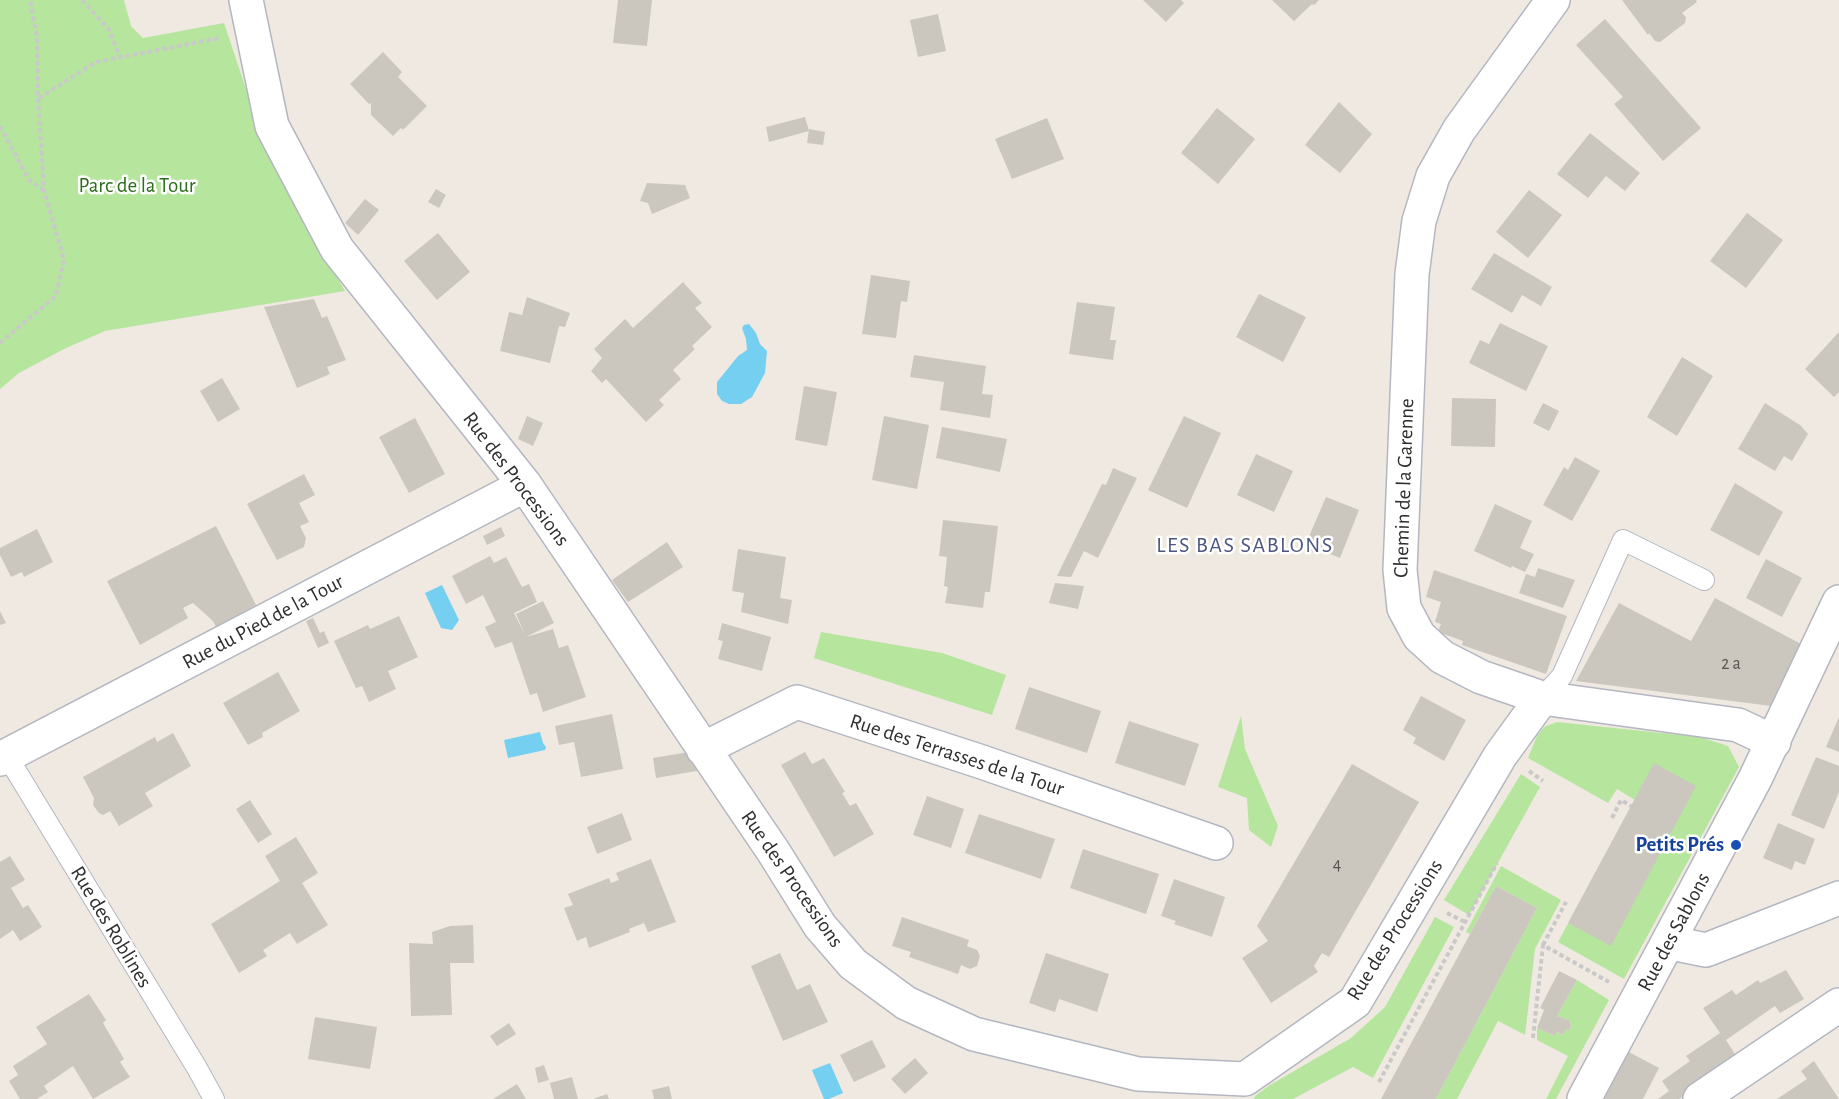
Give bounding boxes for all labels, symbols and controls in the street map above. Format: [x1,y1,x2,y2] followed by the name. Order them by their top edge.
[78,173,196,199] park label: Parc de la Tour
[1388,398,1420,578] street label: Chemin de la Garenne
[457,407,575,551] street label: Rue des Processions
[1156,532,1334,558] district label: LES BAS SABLONS
[178,569,348,675] street label: Rue du Pied de la Tour
[1721,653,1741,675] house number: 2 a
[847,708,1067,802] street label: Rue des Terrasses de la Tour
[735,806,849,952] street label: Rue des Processions
[1635,832,1724,858] place label: Petits Prés
[1729,838,1743,852] marker: Petits Prés
[1333,854,1341,876] house number: 4
[1341,855,1449,1005] street label: Rue des Processions
[65,862,157,992] street label: Rue des Roblines
[1632,868,1716,996] street label: Rue des Sablons

